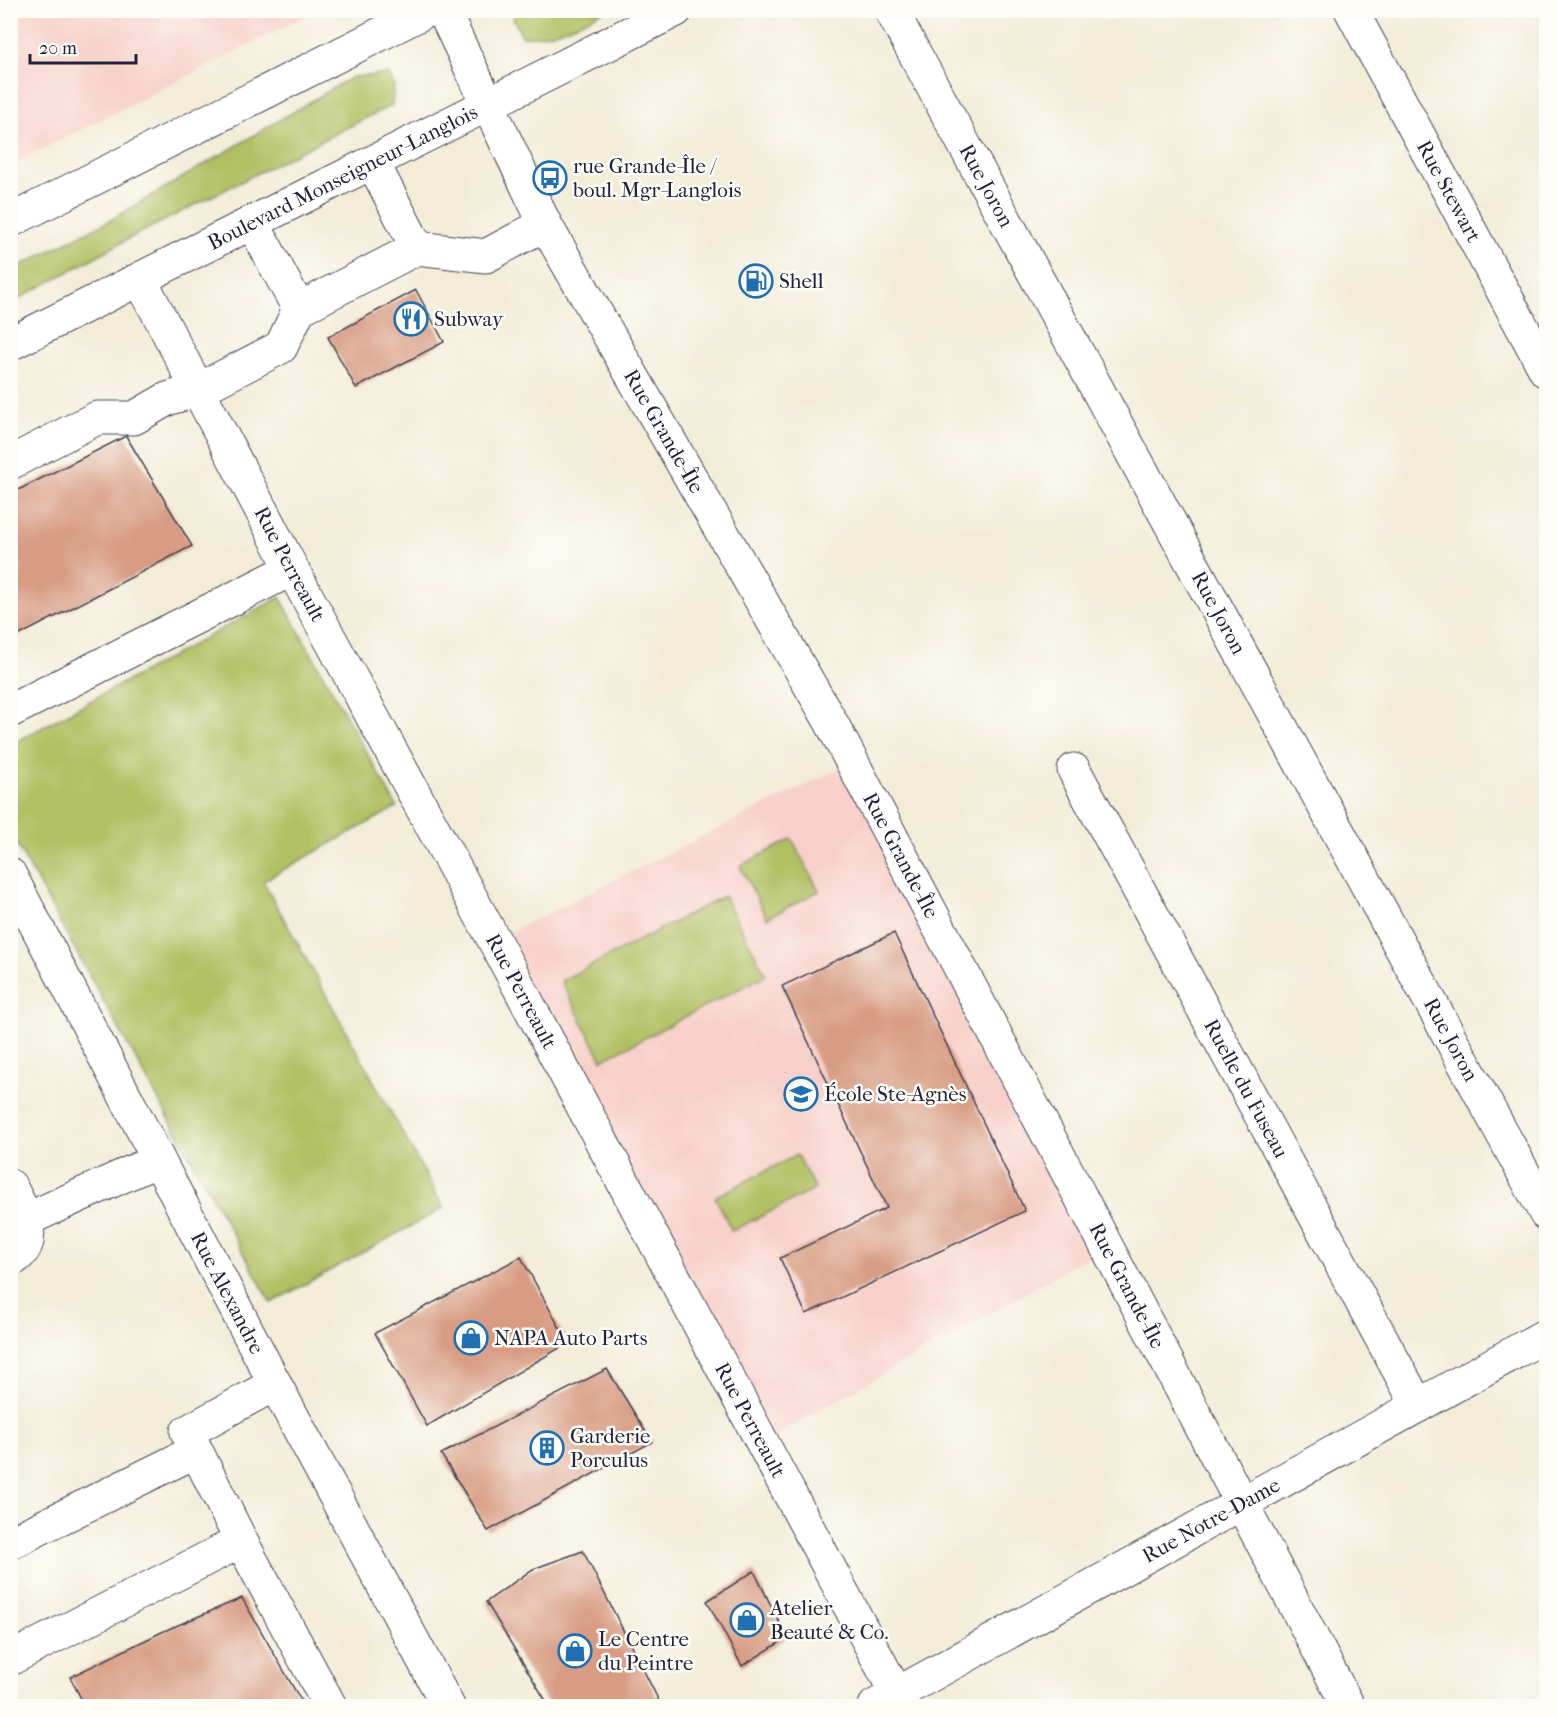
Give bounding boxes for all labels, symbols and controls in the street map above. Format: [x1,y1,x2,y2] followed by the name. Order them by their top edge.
[30,27,136,65] scale bar
[39,38,77,59] text: 20 m
[204,99,482,255] street label: Boulevard Monseigneur-Langlois
[1412,136,1486,247] street label: Rue Stewart
[954,140,1019,231] street label: Rue Joron
[572,154,742,202] place label: rue Grande-Île / boul. Mgr-Langlois
[532,160,568,196] bus stop icon: rue Grande-Île / boul. Mgr-Langlois
[738,263,774,299] fuel station icon: Shell
[779,269,824,293] place label: Shell
[393,301,429,337] restaurant icon: Subway
[434,307,504,331] place label: Subway
[619,365,709,497] street label: Rue Grande-Île
[249,502,331,626] street label: Rue Perreault
[1187,567,1251,658] street label: Rue Joron
[858,788,944,922] street label: Rue Grande-Île
[481,930,562,1053] street label: Rue Perreault
[1419,994,1483,1085] street label: Rue Joron
[1199,1015,1293,1162] street label: Ruelle du Fuseau
[783,1076,819,1112] school or university icon: École Ste-Agnès
[824,1082,967,1106] place label: École Ste-Agnès
[1084,1219,1170,1353] street label: Rue Grande-Île
[186,1228,269,1358] street label: Rue Alexandre
[453,1320,489,1356] shop icon: NAPA Auto Parts
[494,1326,648,1350] place label: NAPA Auto Parts
[710,1358,791,1482] street label: Rue Perreault
[570,1424,650,1472] place label: Garderie Porculus
[529,1430,565,1466] building icon: Garderie Porculus
[1138,1473,1284,1568] street label: Rue Notre-Dame
[769,1596,888,1644] place label: Atelier Beauté & Co.
[729,1602,765,1638] shop icon: Atelier Beauté & Co.
[598,1627,693,1675] place label: Le Centre du Peintre
[557,1633,593,1669] shop icon: Le Centre du Peintre

